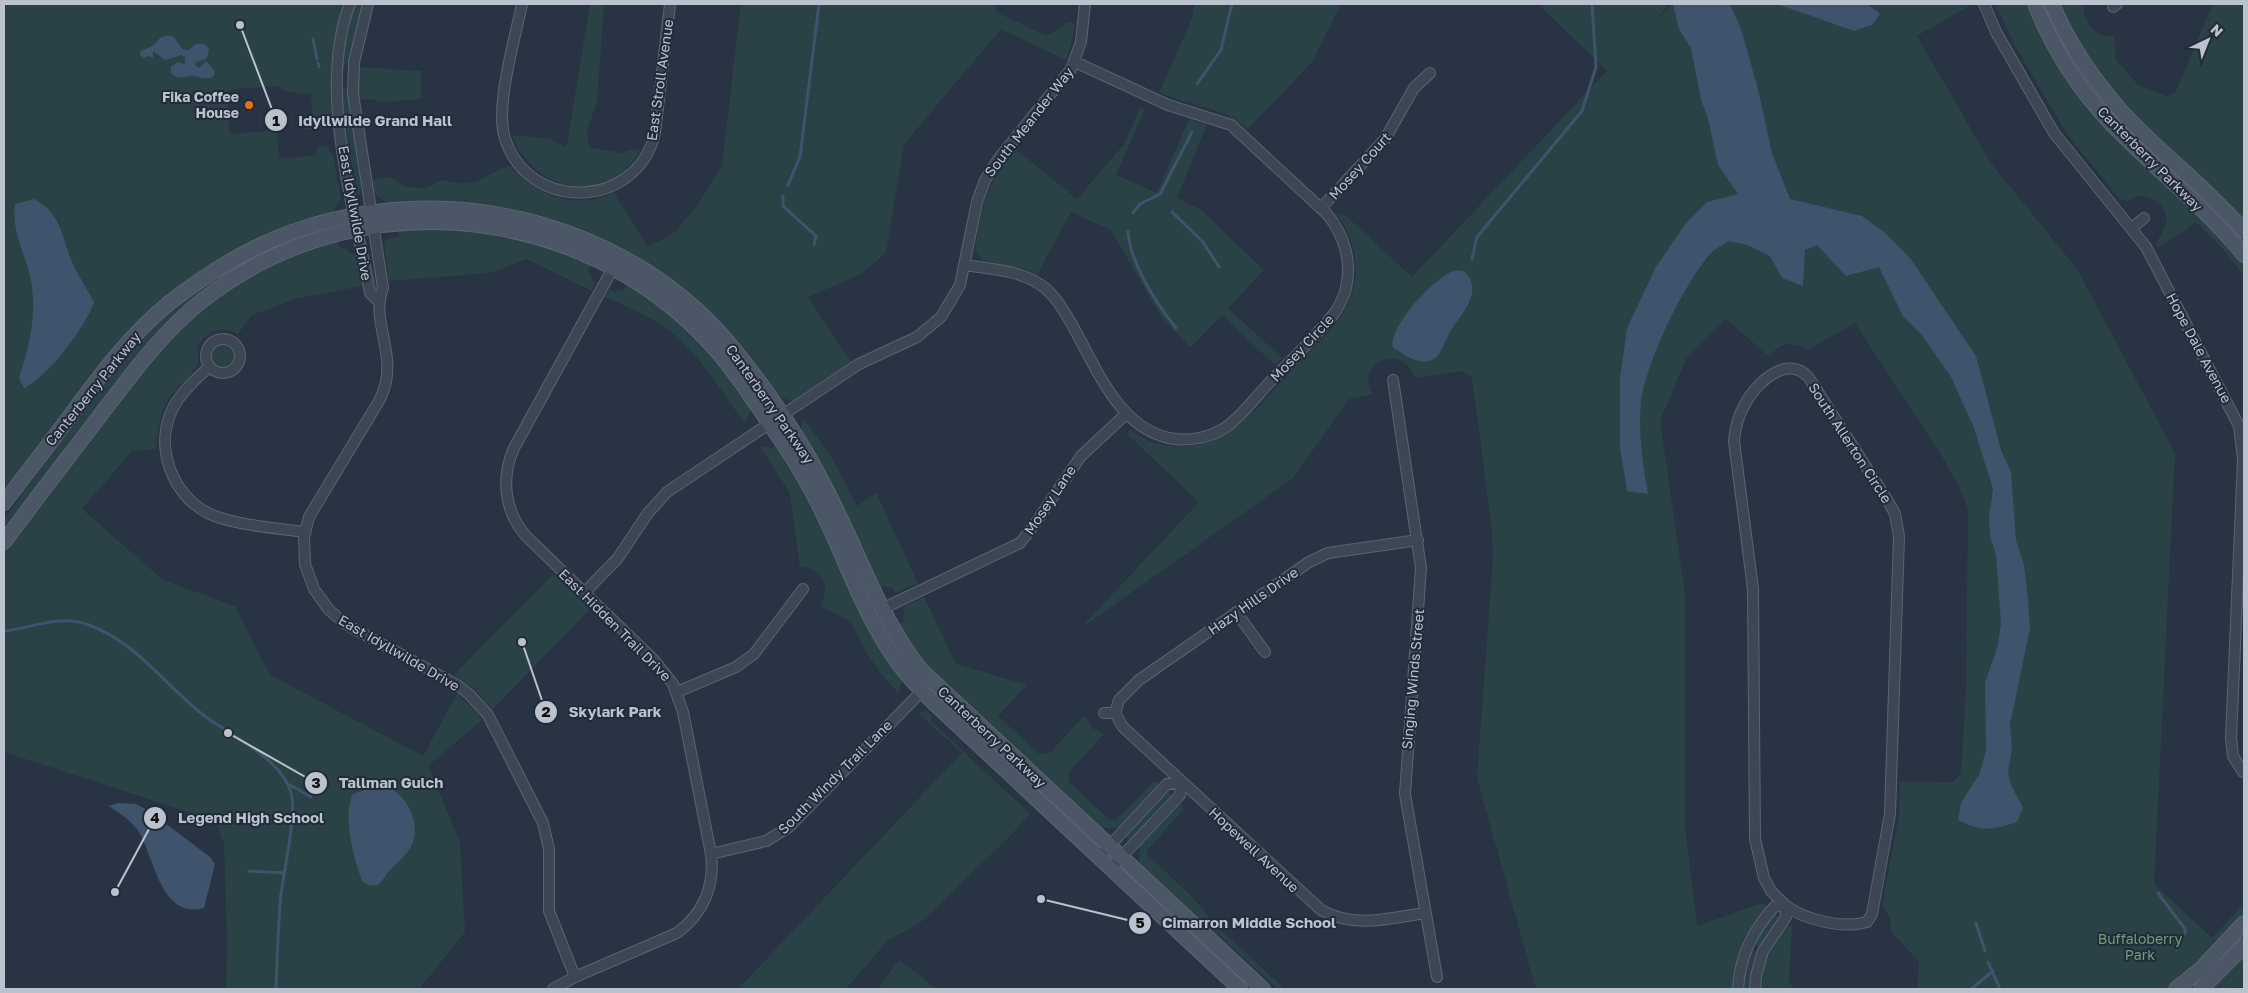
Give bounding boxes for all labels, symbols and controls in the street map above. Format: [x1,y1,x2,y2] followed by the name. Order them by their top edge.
[2183,15,2233,65] north arrow
[643,18,676,142] street label: East Stroll Avenue
[2208,20,2227,40] text: N
[981,63,1077,180] street label: South Meander Way
[162,88,239,121] place label: Fika Coffee House
[243,99,255,111] marker: Fika Coffee House
[2094,103,2206,215] street label: Canterberry Parkway
[263,105,462,135] callout: Idyllwilde Grand Hall
[272,111,280,129] text: 1
[298,111,452,129] text: Idyllwilde Grand Hall
[1325,128,1394,203] street label: Mosey Court
[335,144,376,282] street label: East Idyllwilde Drive
[2163,290,2236,406] street label: Hope Dale Avenue
[1266,311,1337,385] street label: Mosey Circle
[41,328,144,449] street label: Canterberry Parkway
[723,341,818,467] street label: Canterberry Parkway
[1805,379,1896,506] street label: South Allerton Circle
[1020,462,1079,538] street label: Mosey Lane
[1204,563,1301,638] street label: Hazy Hills Drive
[556,565,675,684] street label: East Hidden Trail Drive
[1398,608,1427,750] street label: Singing Winds Street
[336,611,463,694] street label: East Idyllwilde Drive
[935,682,1050,791] street label: Canterberry Parkway
[534,697,672,727] callout: Skylark Park
[541,702,551,720] text: 2
[568,702,662,720] text: Skylark Park
[774,716,895,837] street label: South Windy Trail Lane
[304,768,453,798] callout: Tallman Gulch
[311,773,321,791] text: 3
[339,773,443,791] text: Tallman Gulch
[143,803,334,833] callout: Legend High School
[1206,804,1303,896] street label: Hopewell Avenue
[150,808,160,826] text: 4
[178,808,324,826] text: Legend High School
[1127,908,1346,938] callout: Cimarron Middle School
[1135,913,1145,931] text: 5
[1162,913,1336,931] text: Cimarron Middle School
[2098,930,2182,963] park label: Buffaloberry Park

